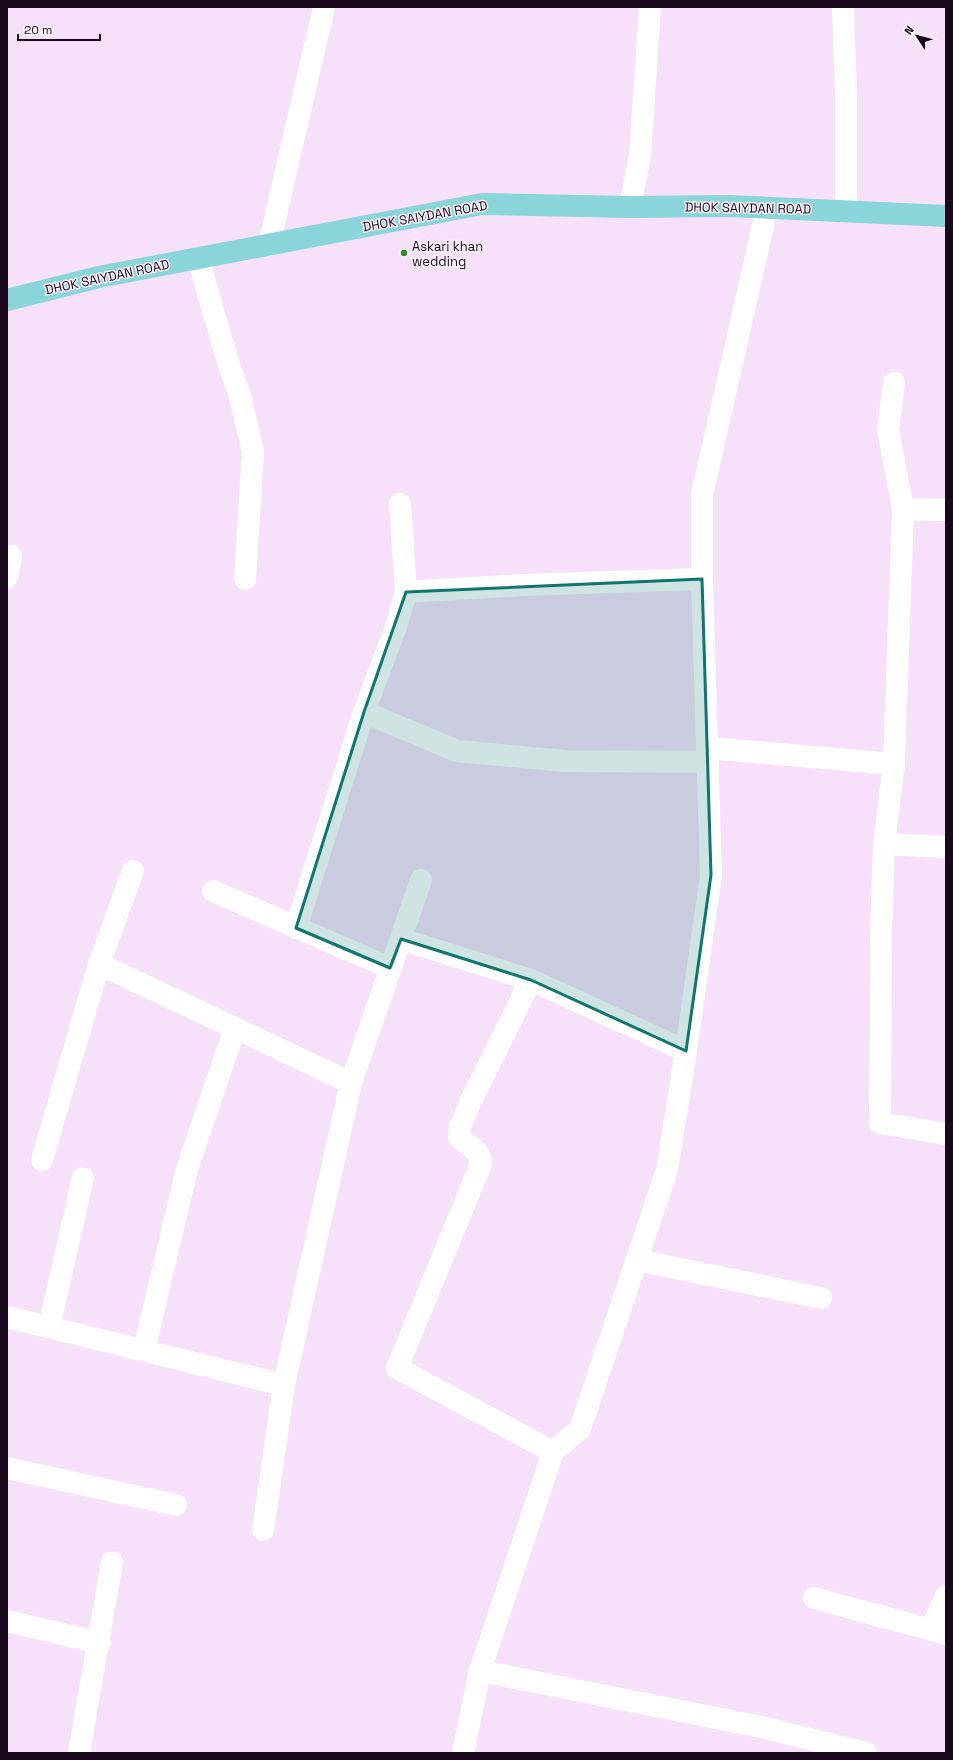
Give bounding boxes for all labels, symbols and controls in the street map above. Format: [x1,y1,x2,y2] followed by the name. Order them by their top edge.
[18,16,100,42] scale bar
[897,16,937,56] north arrow
[24,22,52,38] text: 20 m
[901,23,917,37] text: N
[361,197,489,235] street label: DHOK SAIYDAN ROAD
[685,198,811,218] street label: DHOK SAIYDAN ROAD
[412,238,483,270] place label: Askari khan wedding
[399,248,409,258] marker: Askari khan wedding
[43,256,171,298] street label: DHOK SAIYDAN ROAD

